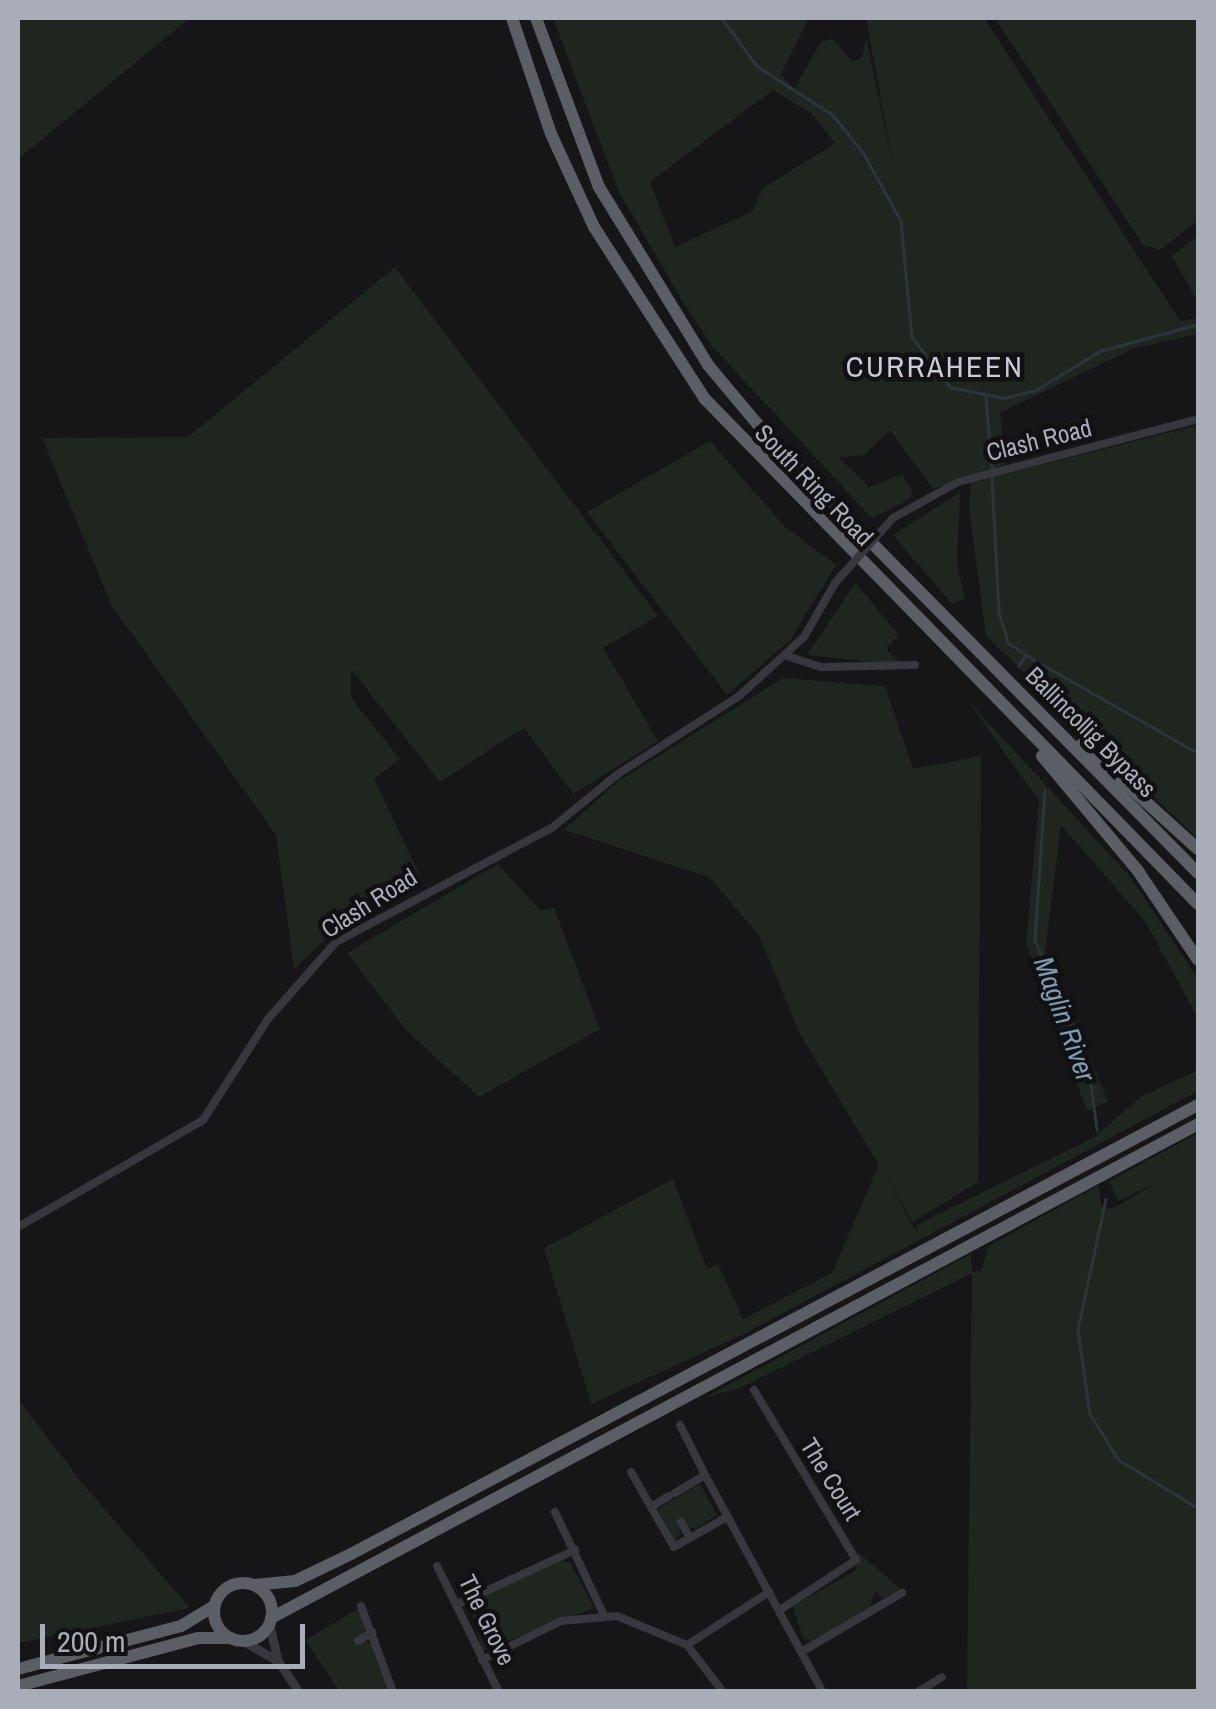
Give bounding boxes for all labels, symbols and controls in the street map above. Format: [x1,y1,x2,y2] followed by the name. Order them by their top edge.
[846,348,1024,384] district label: CURRAHEEN
[983,412,1095,468] street label: Clash Road
[749,418,879,552] street label: South Ring Road
[1020,661,1162,803] street label: Ballincollig Bypass
[316,862,422,944] street label: Clash Road
[1027,952,1103,1086] water label: Maglin River
[794,1432,868,1526] street label: The Court
[452,1570,522,1670] street label: The Grove
[45,1604,310,1666] scale bar
[57,1621,125,1661] text: 200 m

